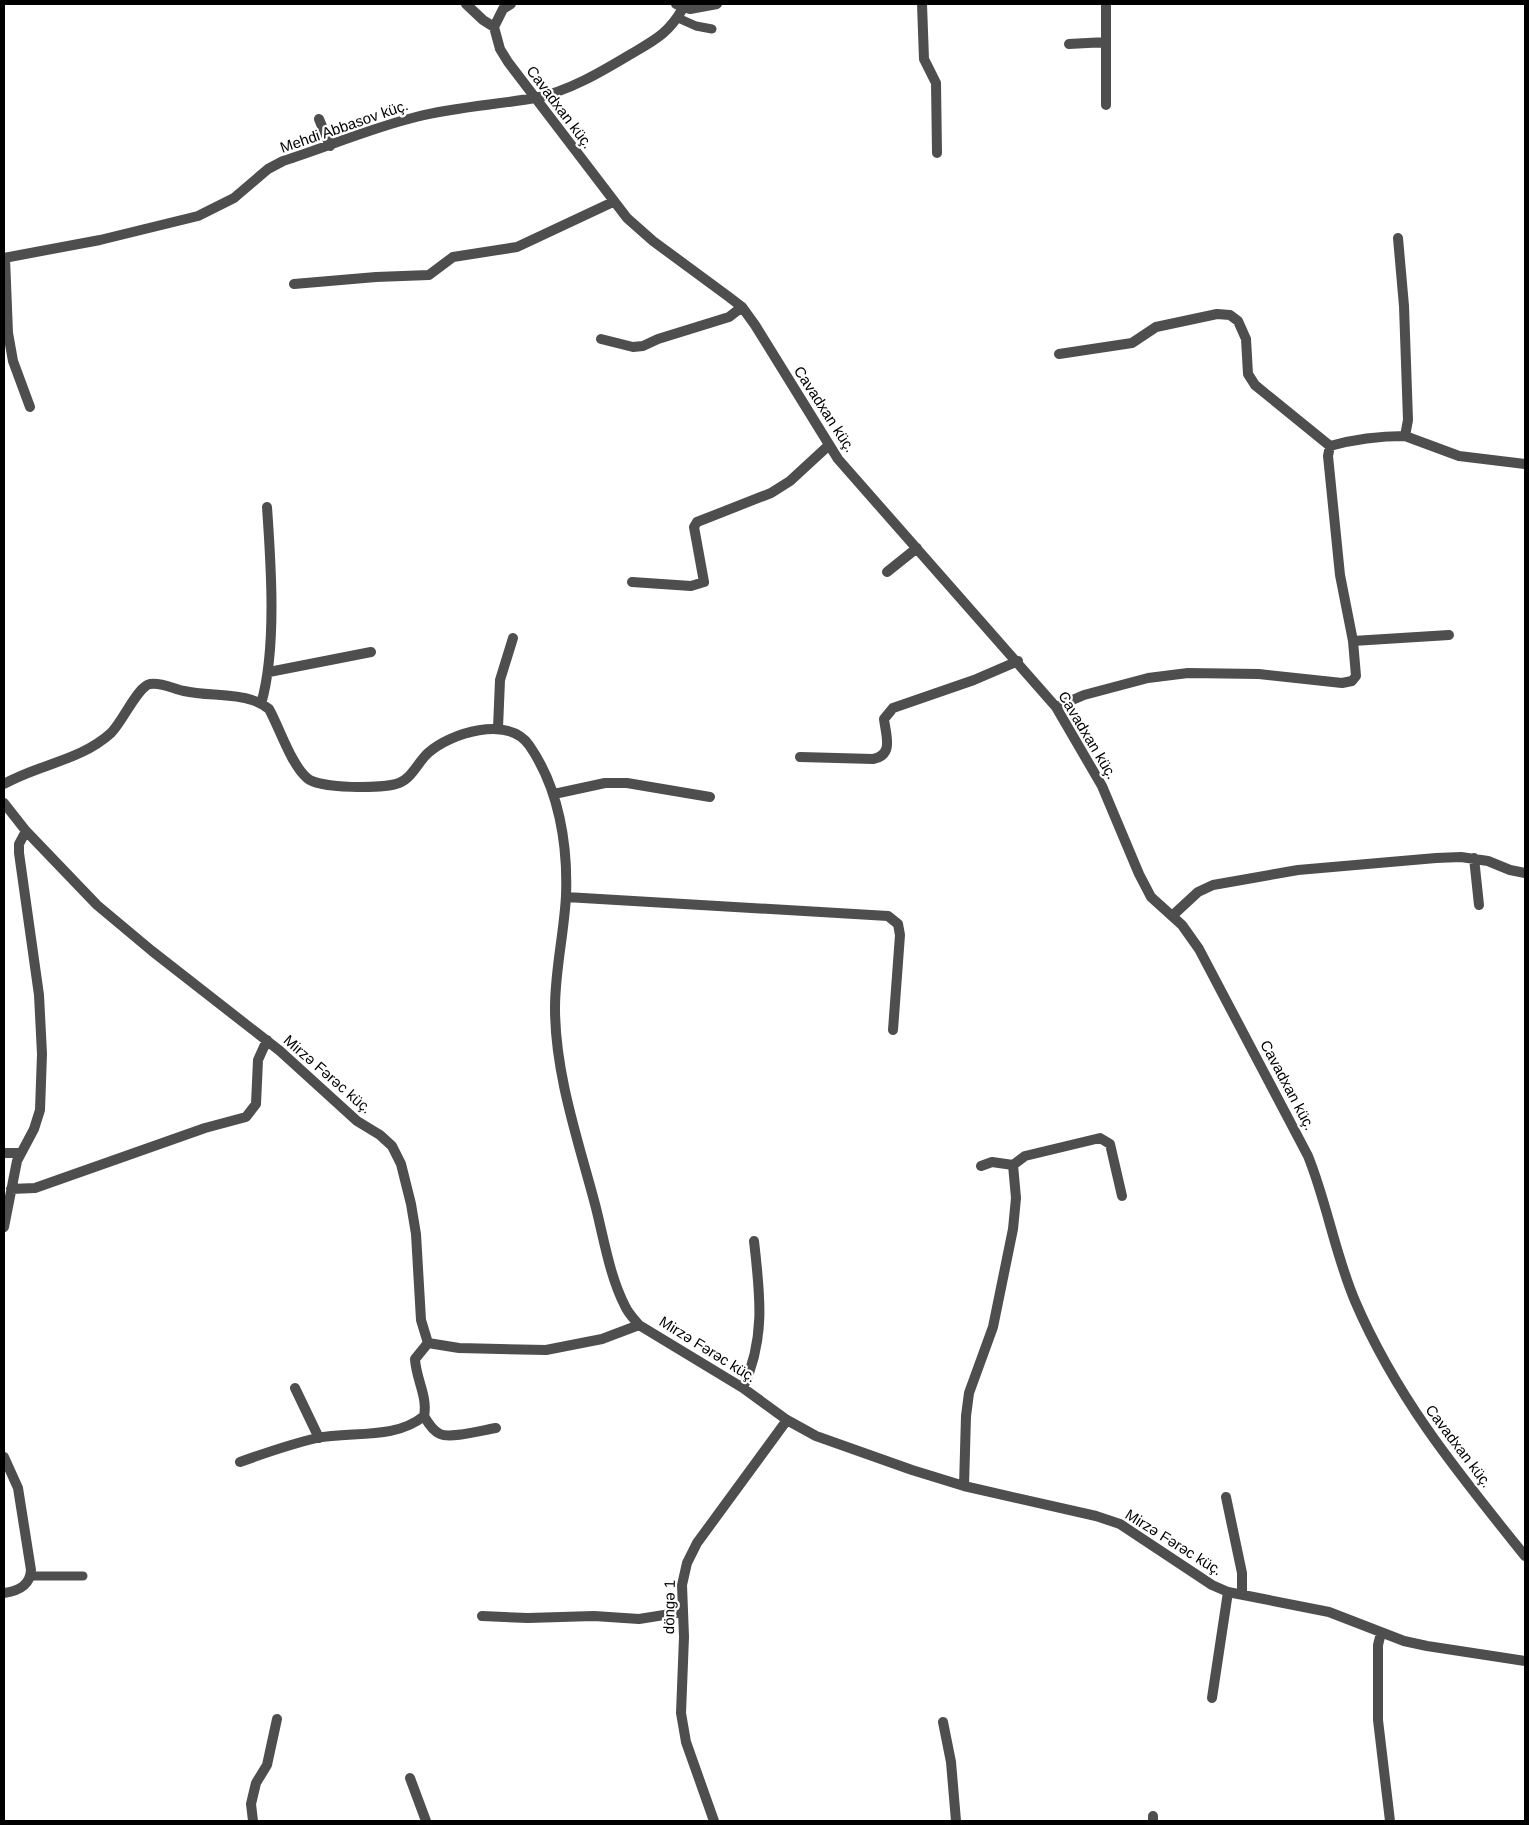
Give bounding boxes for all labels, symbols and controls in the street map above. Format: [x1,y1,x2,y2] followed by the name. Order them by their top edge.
[523,62,597,152] street label: Cavadxan küç.
[278,96,410,156] street label: Mehdi Abbasov küç.
[791,363,859,455] street label: Cavadxan küç.
[1055,688,1121,782] street label: Cavadxan küç.
[281,1031,375,1117] street label: Mirzə Fərəc küç.
[1257,1037,1319,1133] street label: Cavadxan küç.
[656,1312,760,1386] street label: Mirzə Fərəc küç.
[1422,1401,1496,1491] street label: Cavadxan küç.
[1122,1505,1226,1579] street label: Mirzə Fərəc küç.
[660,1580,678,1634] street label: döngə 1

